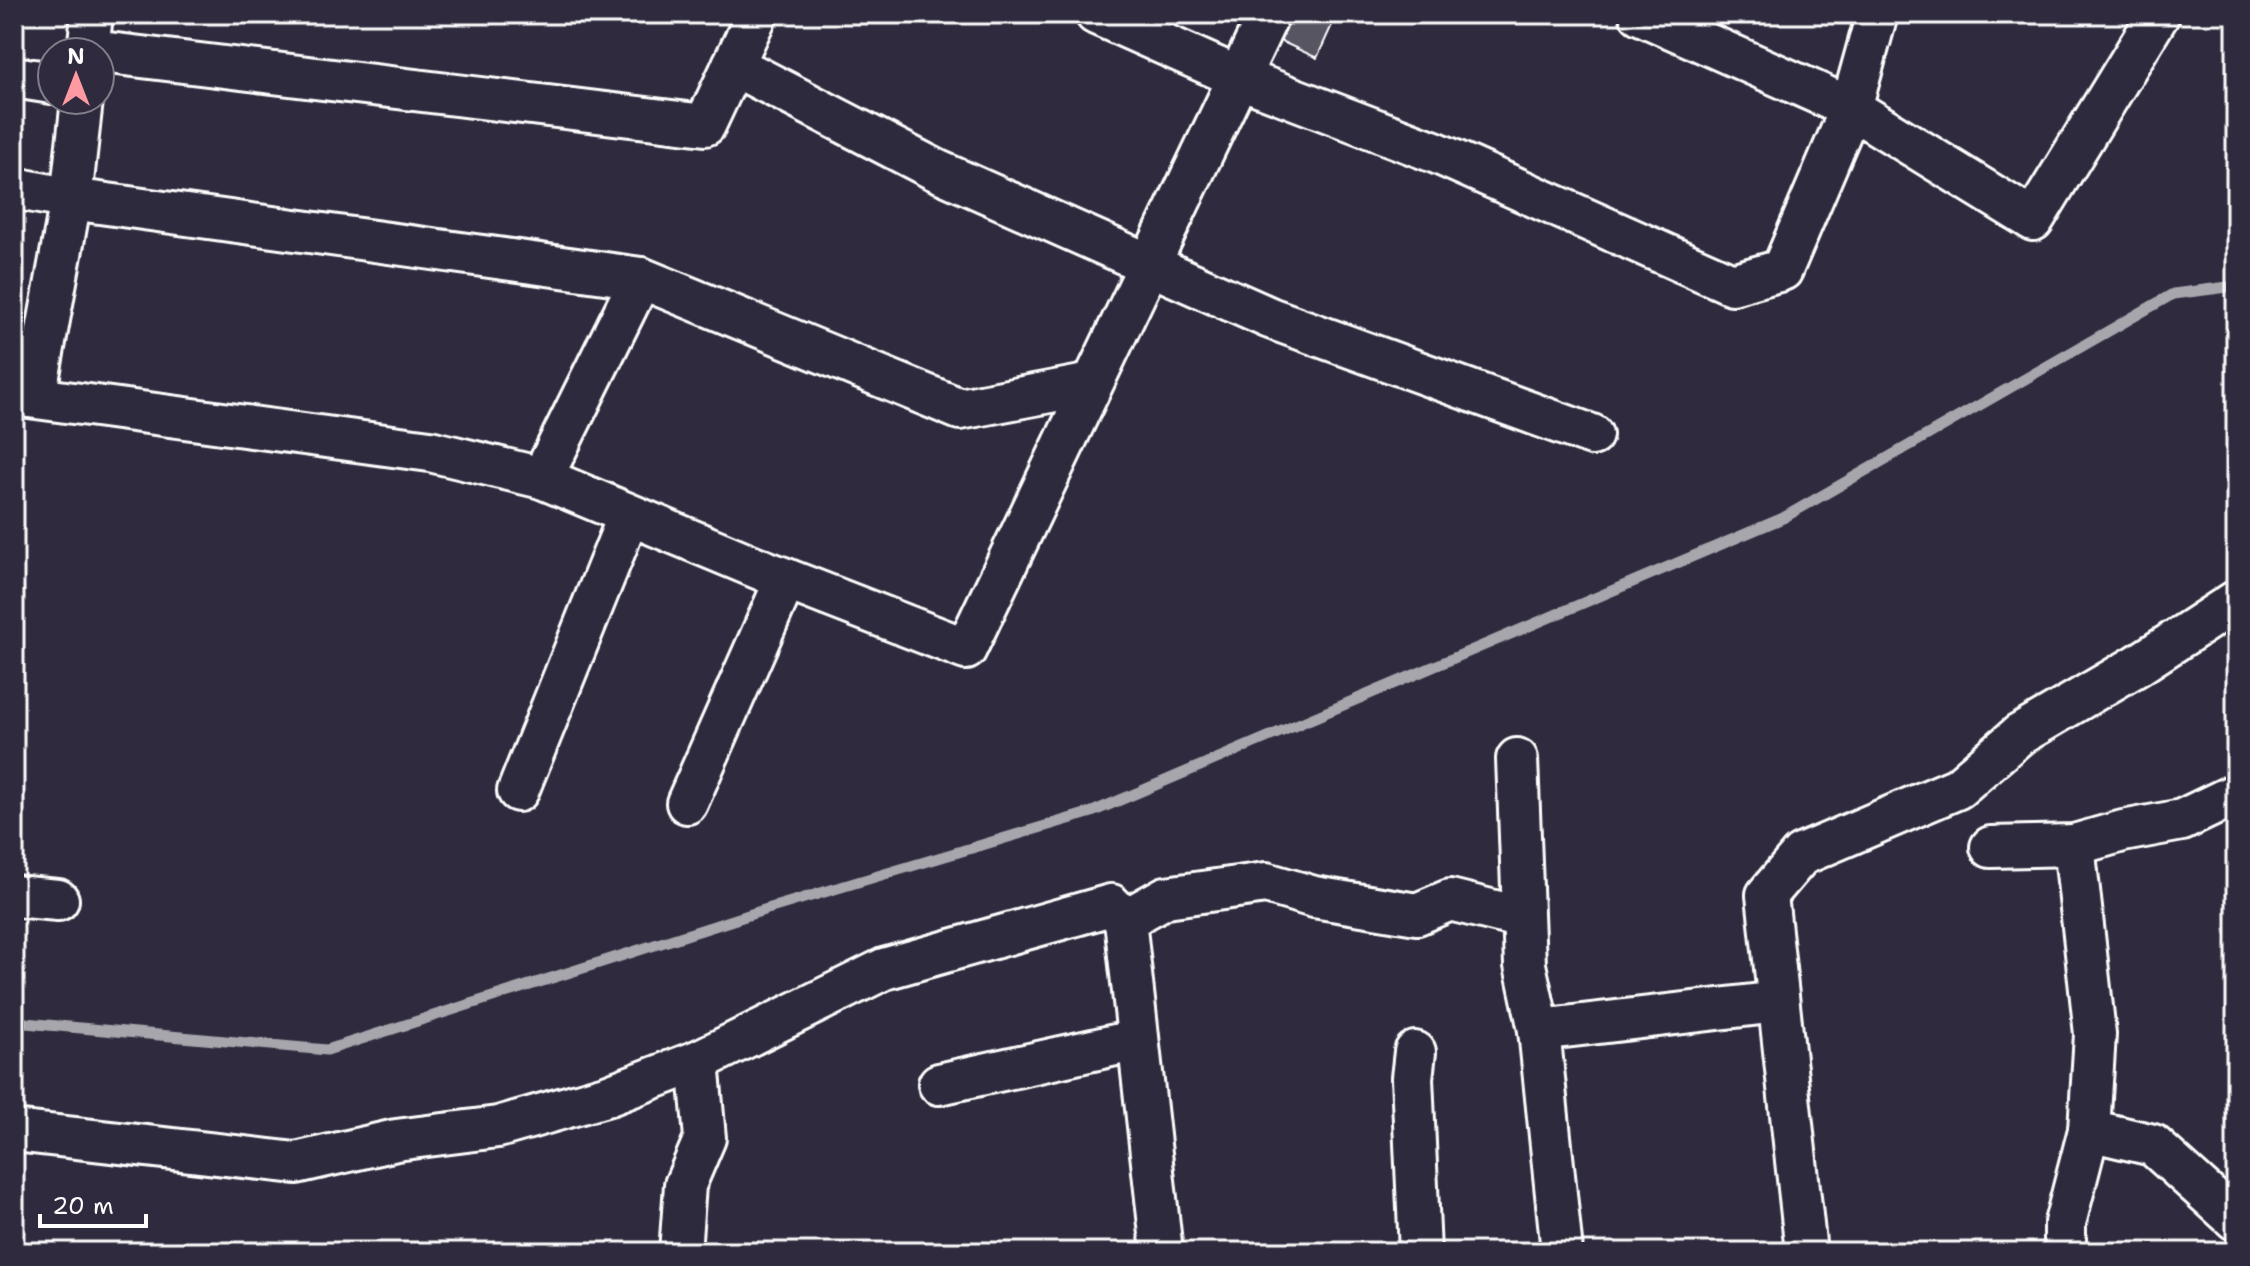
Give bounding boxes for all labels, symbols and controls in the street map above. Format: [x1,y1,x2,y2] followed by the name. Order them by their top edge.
[36,36,116,116] north arrow
[67,42,85,71] text: N
[40,1178,146,1228] scale bar
[52,1190,114,1222] text: 20 m

